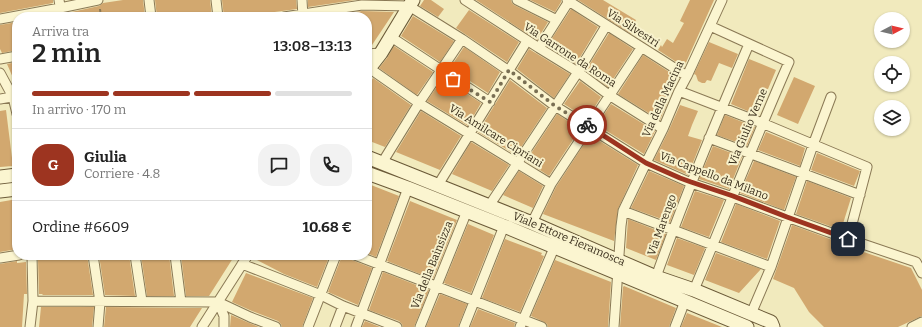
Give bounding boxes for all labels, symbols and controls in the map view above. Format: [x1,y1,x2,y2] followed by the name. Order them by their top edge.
[604,6,662,50] street label: Via Silvestri
[874,12,910,48] north arrow
[874,12,910,136] map controls
[521,20,619,90] street label: Via Garrone da Roma
[32,24,89,39] text: Arriva tra
[273,37,352,55] text: 13:08–13:13
[32,38,101,69] text: 2 min
[874,56,910,92] button: locate
[640,59,686,139] street label: Via della Macina
[436,62,470,96] pin
[442,68,464,90] icon: bag
[726,87,770,167] street label: Via Giulio Verne
[874,100,910,136] button: layers
[32,102,126,117] text: In arrivo · 170 m
[447,102,546,171] street label: Via Amilcare Cipriani
[567,105,607,145] courier
[576,114,598,136] icon: bike
[258,144,300,186] button: chat
[310,144,352,186] button: phone
[84,148,127,166] text: Giulia
[658,149,770,203] street label: Via Cappello da Milano
[48,156,58,174] text: G
[84,166,160,181] text: Corriere · 4.8
[645,193,679,257] street label: Via Marengo
[511,209,627,269] street label: Viale Ettore Fieramosca
[32,218,129,236] text: Ordine #6609
[303,218,352,236] text: 10.68 €
[408,219,456,311] street label: Via della Bainsizza
[831,222,865,256] pin
[837,228,859,250] icon: home

